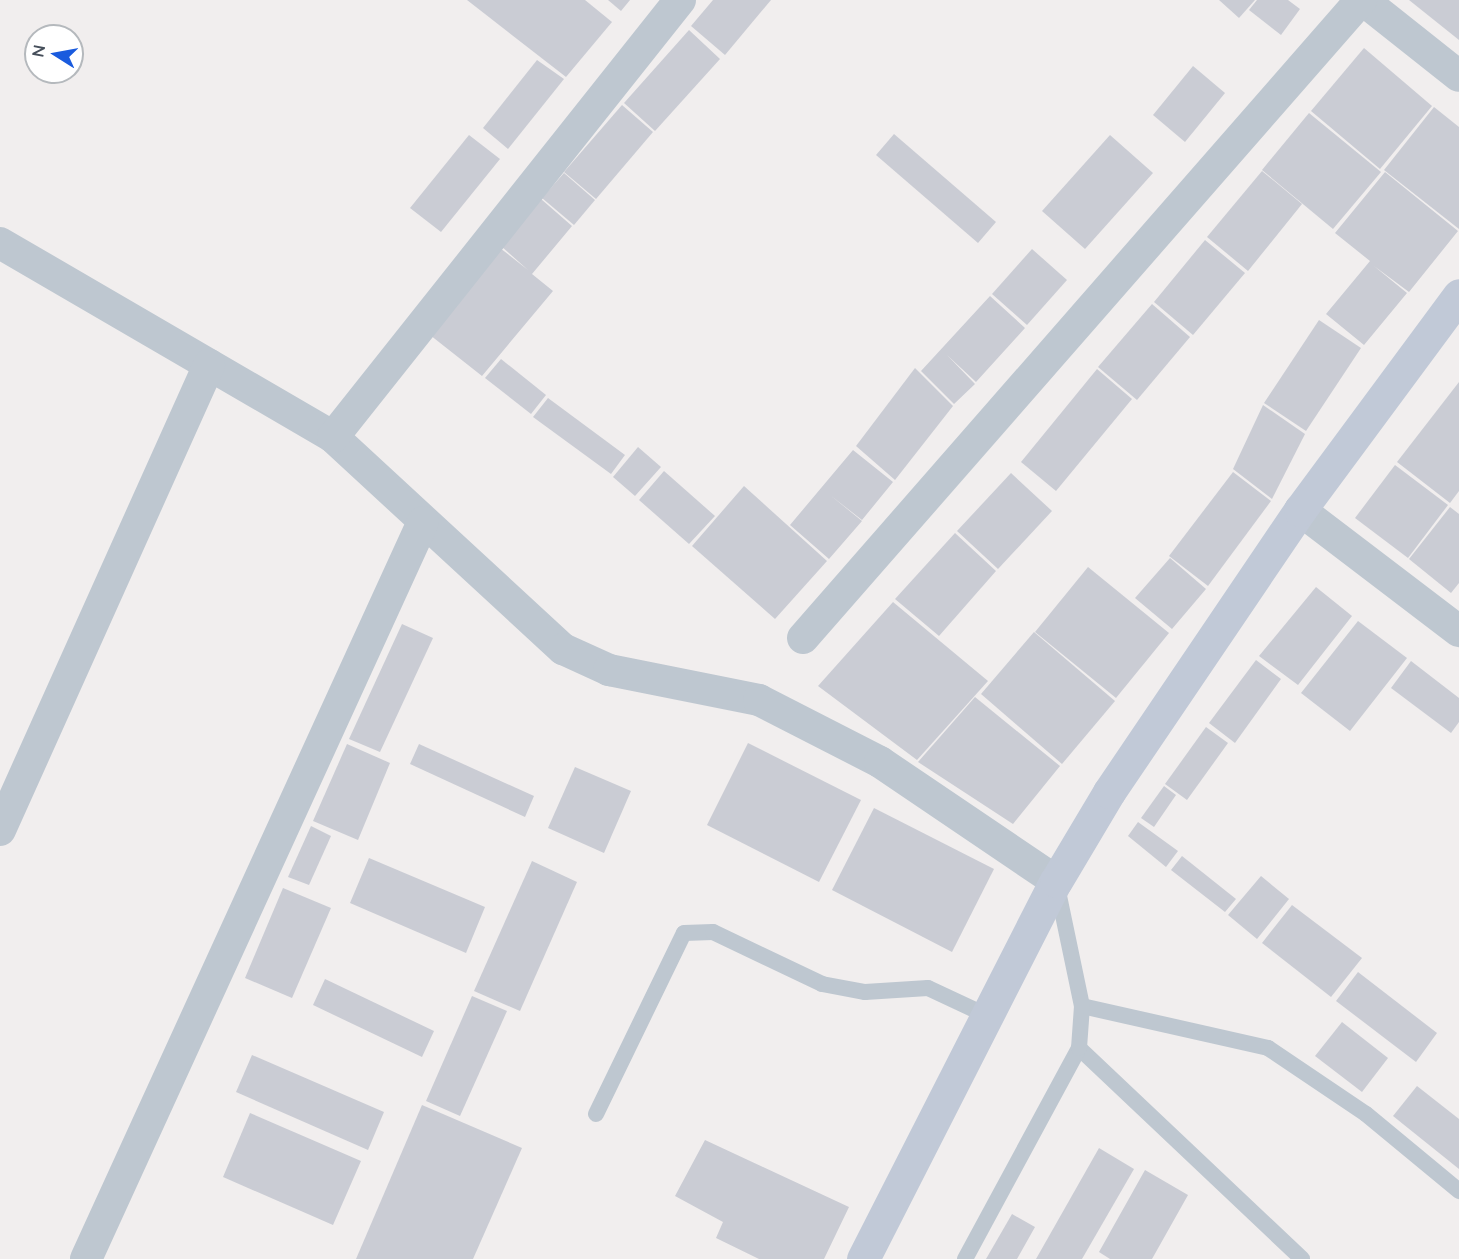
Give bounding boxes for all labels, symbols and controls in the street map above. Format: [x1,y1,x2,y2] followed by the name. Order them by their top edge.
[24,24,84,84] north arrow
[27,43,49,59] text: N

